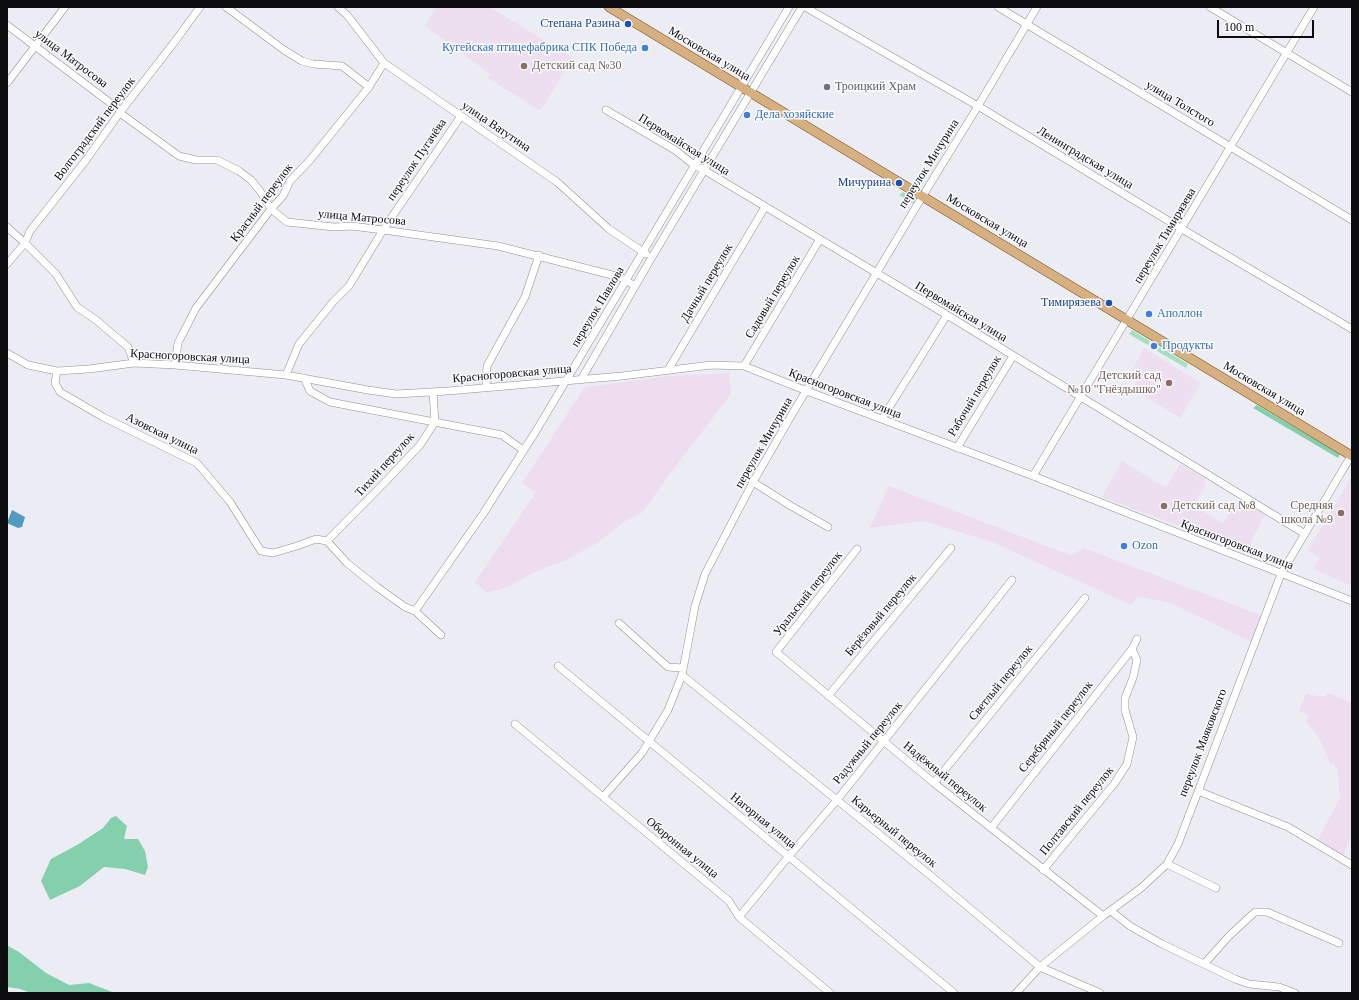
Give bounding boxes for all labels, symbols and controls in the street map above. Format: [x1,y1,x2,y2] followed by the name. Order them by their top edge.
[1219,12,1316,38] scale bar
[540,17,620,31] place label: Степана Разина
[623,19,633,29] marker: Степана Разина
[1224,20,1254,34] text: 100 m
[665,24,753,84] street label: Московская улица
[31,27,111,91] street label: улица Матросова
[442,41,637,55] place label: Кугейская птицефабрика СПК Победа
[640,43,650,53] marker: Кугейская птицефабрика СПК Победа
[532,59,621,73] place label: Детский сад №30
[519,61,529,71] marker: Детский сад №30
[51,74,139,184] street label: Волгоградский переулок
[1143,78,1217,130] street label: улица Толстого
[835,80,916,94] place label: Троицкий Храм
[822,82,832,92] marker: Троицкий Храм
[459,99,533,155] street label: улица Ватутина
[755,108,834,122] place label: Дела хозяйские
[742,110,752,120] marker: Дела хозяйские
[636,111,732,179] street label: Первомайская улица
[384,116,450,204] street label: переулок Пугачёва
[896,117,962,211] street label: переулок Мичурина
[1034,124,1136,192] street label: Ленинградская улица
[228,161,296,245] street label: Красный переулок
[838,176,891,190] place label: Мичурина
[894,178,904,188] marker: Мичурина
[1131,186,1199,286] street label: переулок Тимирязева
[943,191,1031,251] street label: Московская улица
[317,207,407,229] street label: улица Матросова
[678,241,736,325] street label: Дачный переулок
[742,253,804,341] street label: Садовый переулок
[568,264,628,350] street label: переулок Павлова
[912,279,1010,345] street label: Первомайская улица
[1041,296,1101,310] place label: Тимирязева
[1104,298,1114,308] marker: Тимирязева
[1157,307,1202,321] place label: Аполлон
[1144,309,1154,319] marker: Аполлон
[1162,339,1213,353] place label: Продукты
[1149,341,1159,351] marker: Продукты
[130,347,250,367] street label: Красногоровская улица
[945,353,1005,439] street label: Рабочий переулок
[1220,359,1308,419] street label: Московская улица
[452,362,572,386] street label: Красногоровская улица
[787,366,903,422] street label: Красногоровская улица
[1067,369,1161,397] place label: Детский сад №10 "Гнёздышко"
[1164,378,1174,388] marker: Детский сад №10 "Гнёздышко"
[732,395,796,491] street label: переулок Мичурина
[123,410,201,458] street label: Азовская улица
[352,430,418,500] street label: Тихий переулок
[1172,499,1255,513] place label: Детский сад №8
[1281,499,1333,527] place label: Средняя школа №9
[1159,501,1169,511] marker: Детский сад №8
[1336,508,1346,518] marker: Средняя школа №9
[1179,517,1295,573] street label: Красногоровская улица
[1132,539,1158,553] place label: Ozon
[1119,541,1129,551] marker: Ozon
[770,549,846,639] street label: Уральский переулок
[842,571,920,659] street label: Берёзовый переулок
[966,642,1036,724] street label: Светлый переулок
[1016,678,1096,776] street label: Серебряный переулок
[1176,687,1230,799] street label: переулок Маяковского
[830,699,906,787] street label: Радужный переулок
[900,739,990,815] street label: Надёжный переулок
[1037,764,1117,858] street label: Полтавский переулок
[727,790,799,852] street label: Нагорная улица
[848,793,940,871] street label: Карьерный переулок
[643,814,721,882] street label: Оборонная улица

